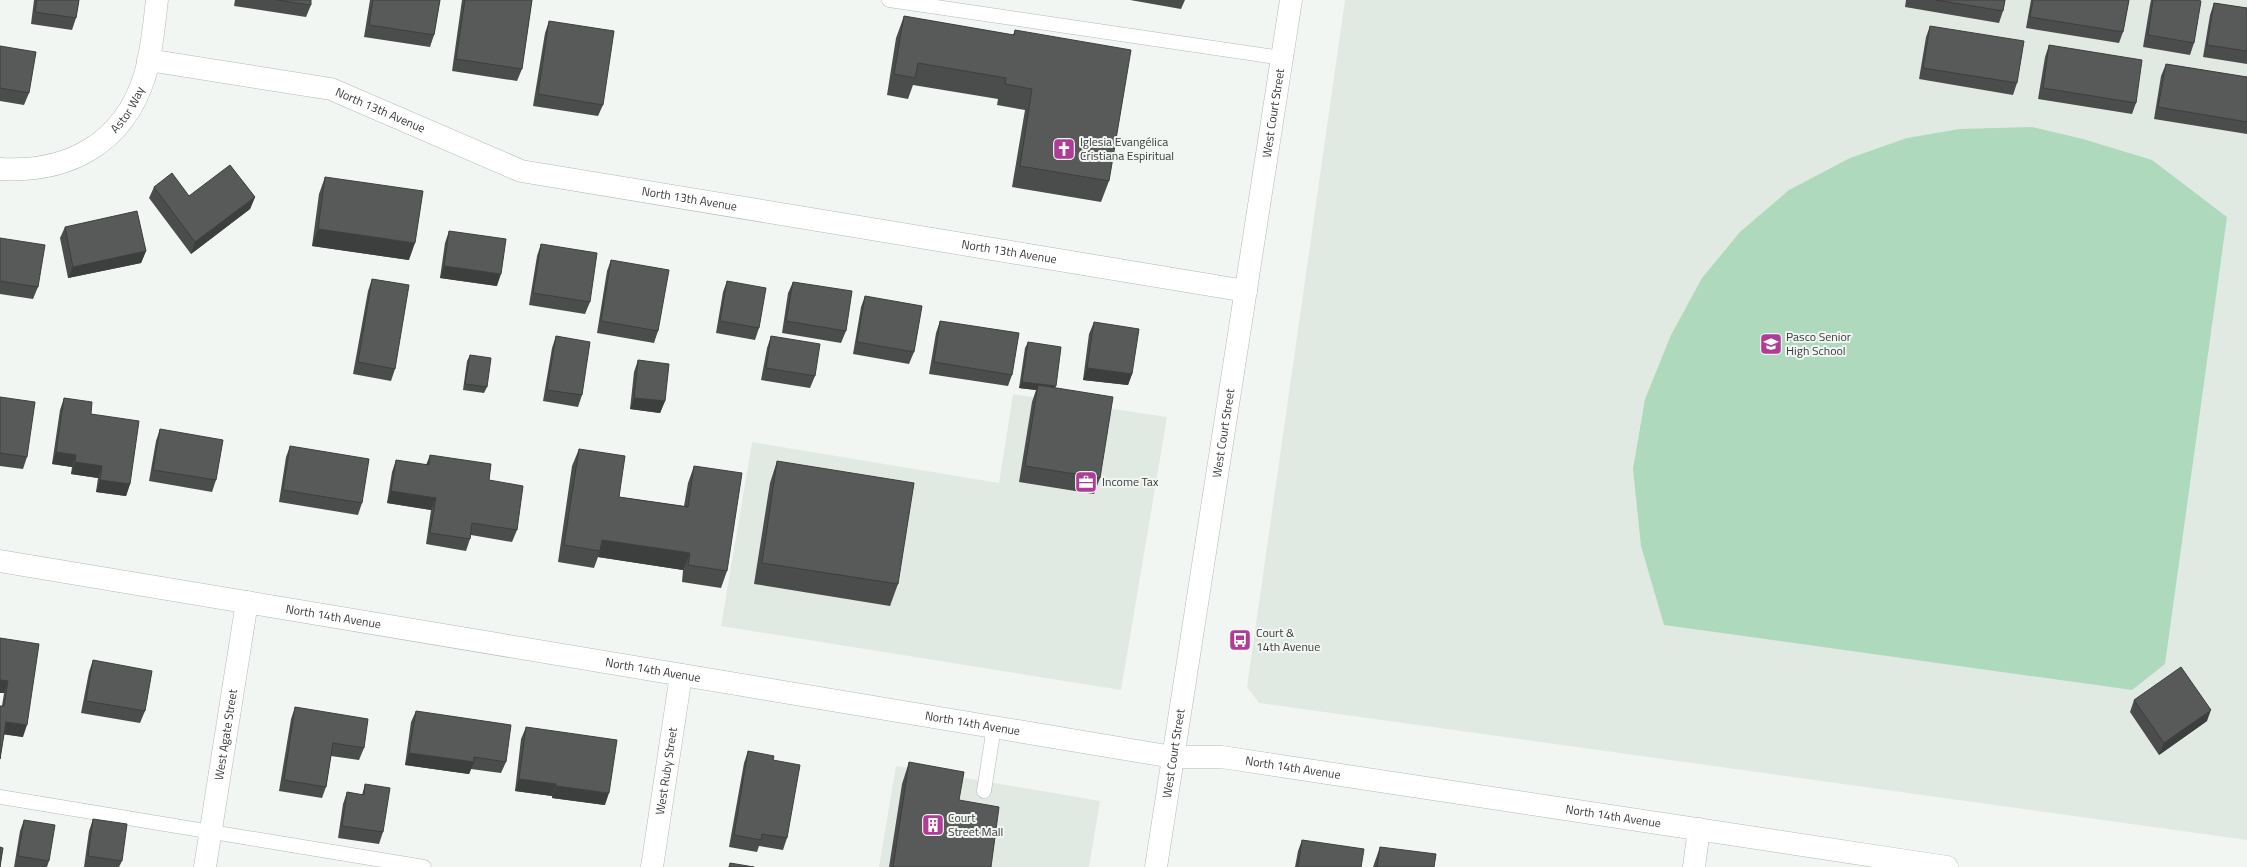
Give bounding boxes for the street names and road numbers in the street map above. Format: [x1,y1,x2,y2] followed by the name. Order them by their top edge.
[1257,66,1289,159] street label: West Court Street
[333,82,428,138] street label: North 13th Avenue
[106,83,149,137] street label: Astor Way
[641,181,739,216] street label: North 13th Avenue
[960,234,1058,269] street label: North 13th Avenue
[1207,386,1239,479] street label: West Court Street
[284,599,382,634] street label: North 14th Avenue
[604,652,702,687] street label: North 14th Avenue
[209,687,242,782] street label: West Agate Street
[924,706,1022,740] street label: North 14th Avenue
[1157,707,1190,799] street label: West Court Street
[650,725,682,816] street label: West Ruby Street
[1244,751,1342,784] street label: North 14th Avenue
[1564,799,1662,832] street label: North 14th Avenue

